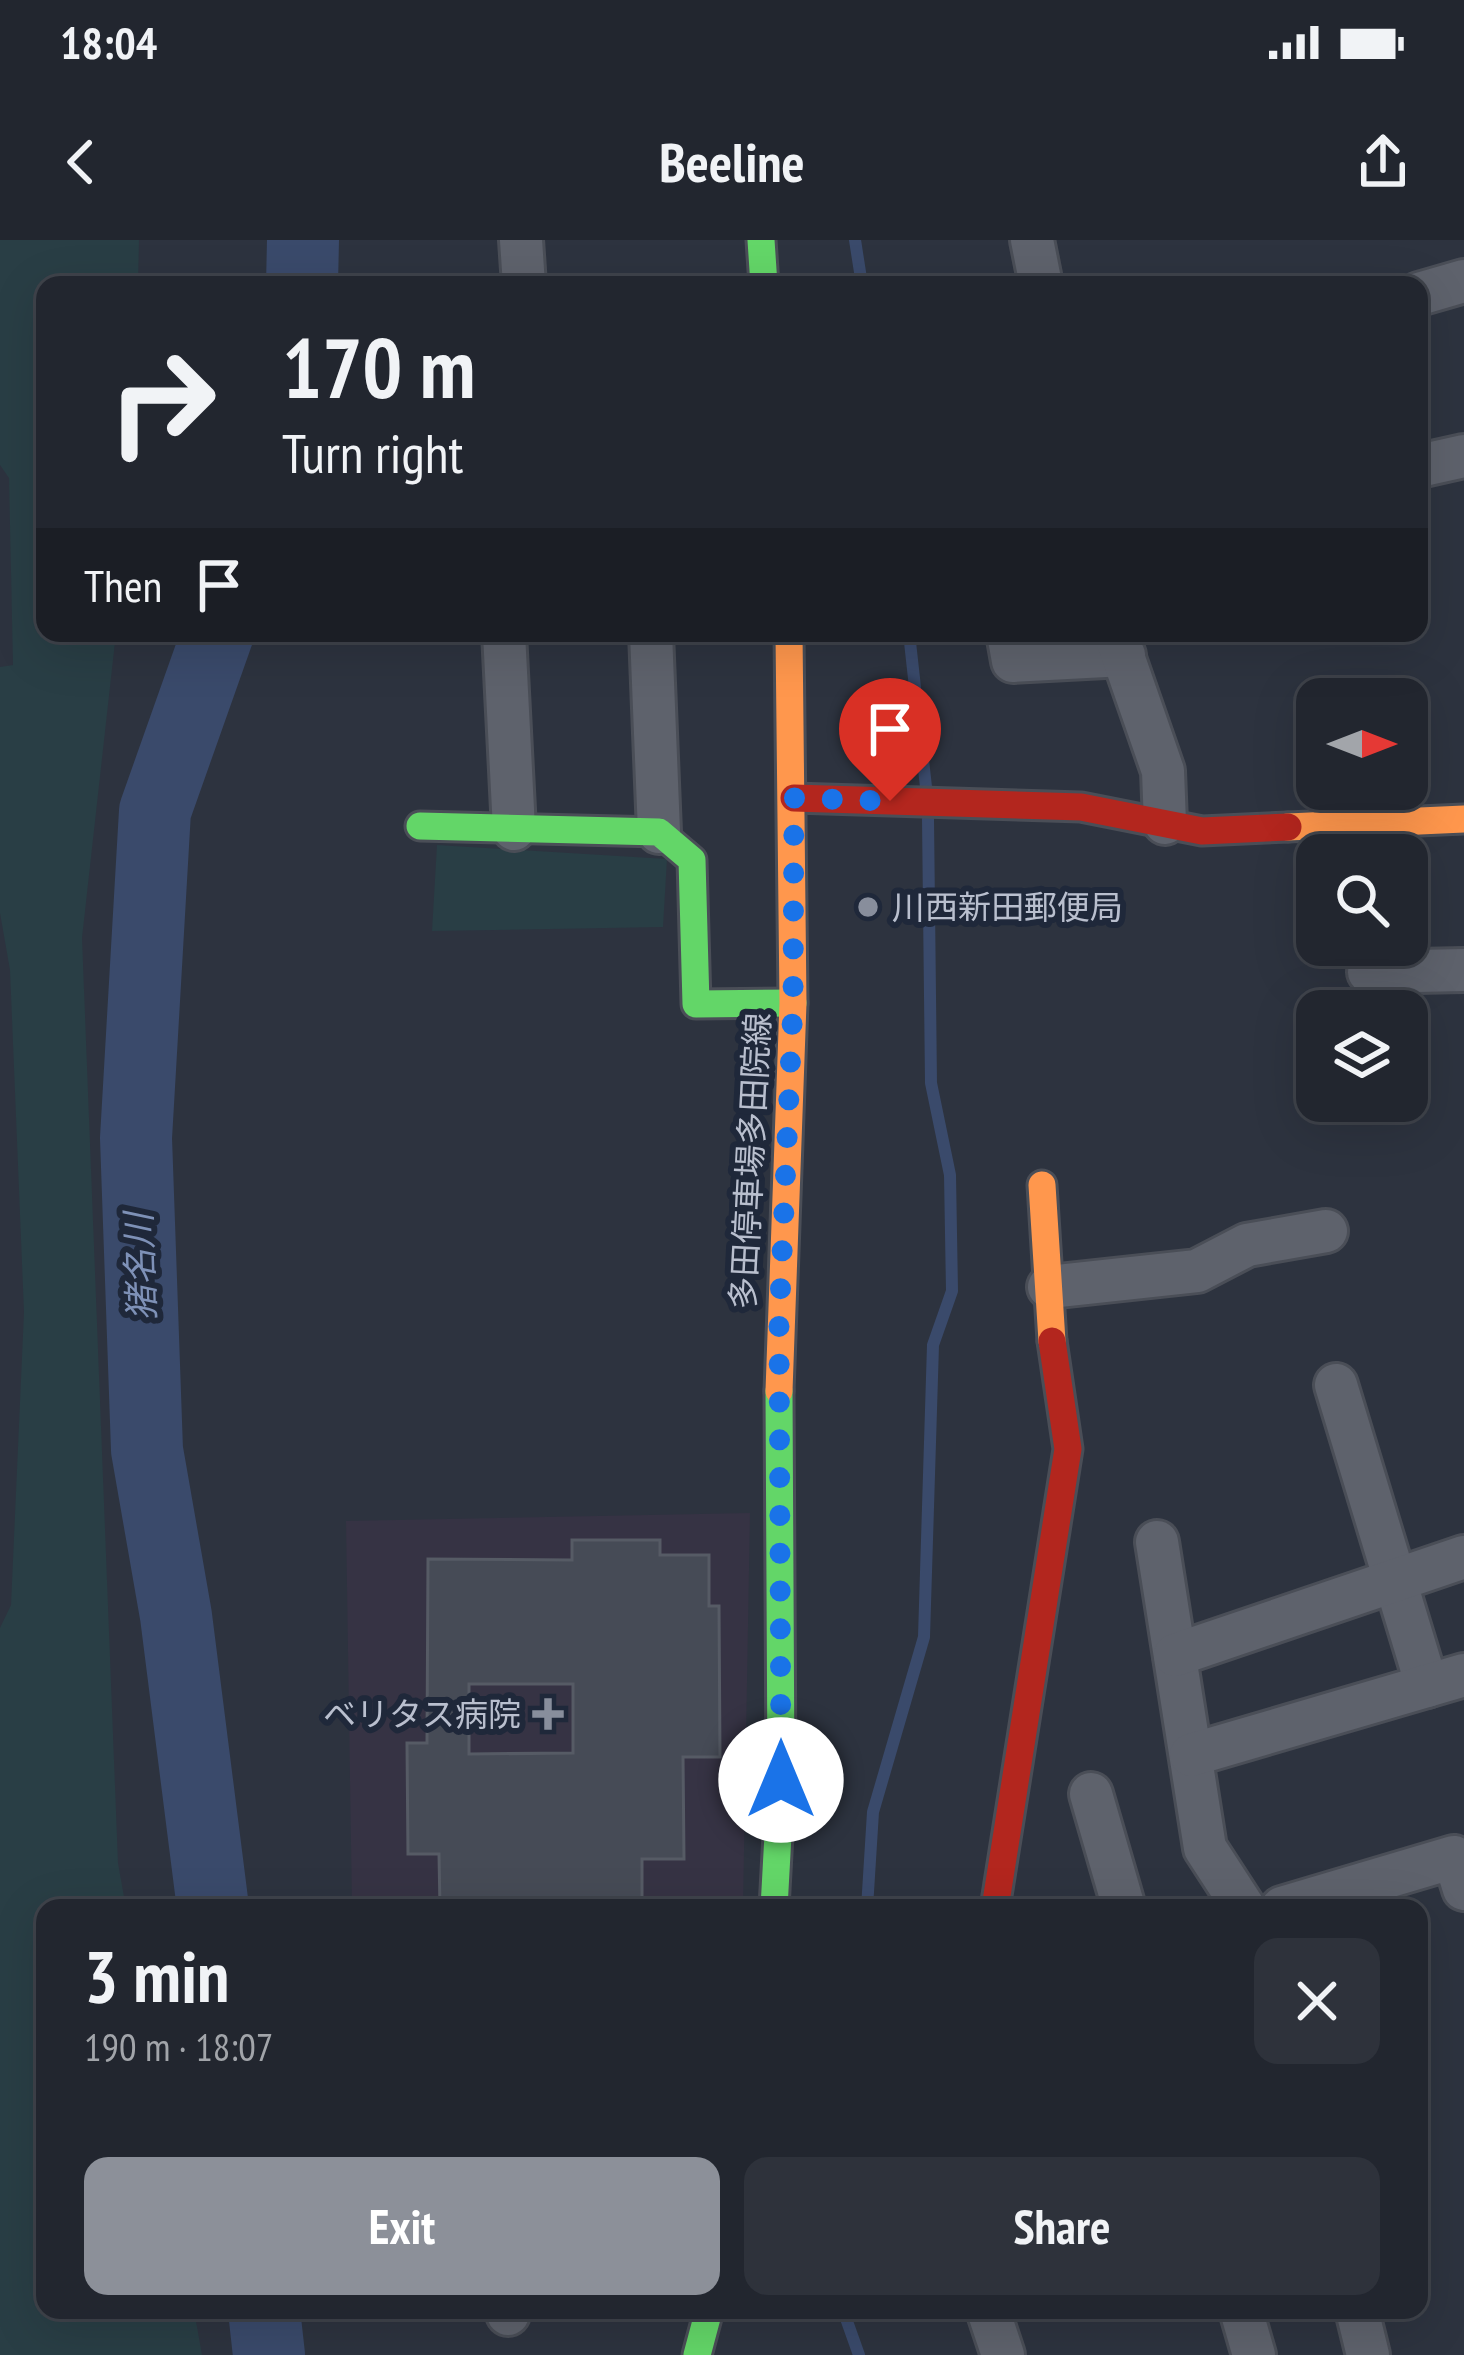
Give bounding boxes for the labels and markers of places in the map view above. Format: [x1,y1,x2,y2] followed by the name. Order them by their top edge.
[839,678,941,801] pin
[892,885,1123,928] place label: 川西新田郵便局
[855,894,881,920] marker: 川西新田郵便局
[323,1692,521,1735] place label: ベリタス病院
[532,1698,564,1730] marker: ベリタス病院

